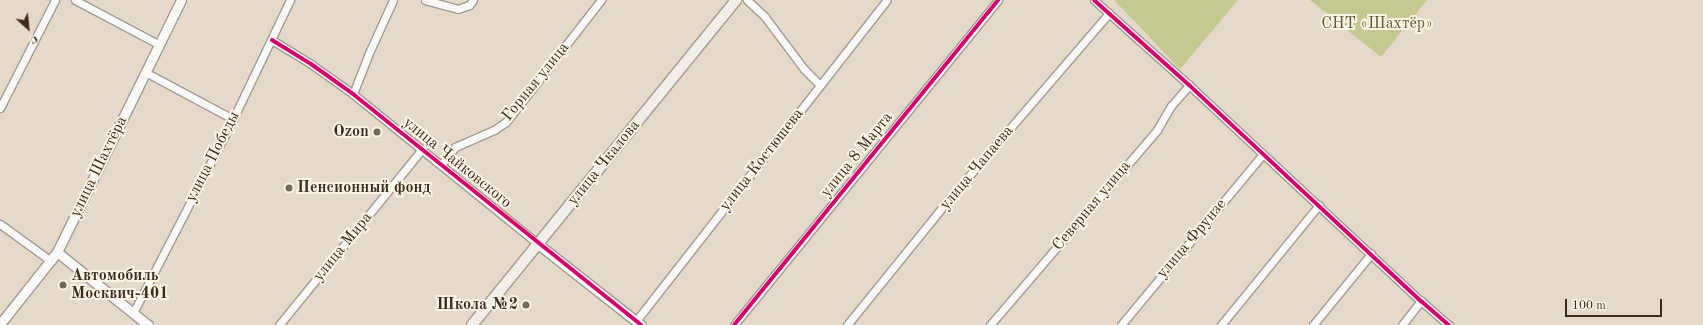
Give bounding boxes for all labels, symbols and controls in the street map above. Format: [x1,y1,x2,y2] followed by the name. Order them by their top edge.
[8,8,48,48] north arrow
[1321,14,1433,34] park label: СНТ «Шахтёр»
[28,33,39,46] text: С
[498,39,574,125] street label: Горная улица
[716,105,808,215] street label: улица Костюшева
[182,108,244,206] street label: улица Победы
[817,108,897,202] street label: улица 8 Марта
[66,113,132,221] street label: улица Шахтёра
[399,113,515,213] street label: улица Чайковского
[564,116,644,210] street label: улица Чкалова
[333,122,369,142] place label: Ozon
[936,122,1018,214] street label: улица Чапаева
[372,127,382,137] marker: Ozon
[1049,157,1135,255] street label: Северная улица
[297,178,431,198] place label: Пенсионный фонд
[284,183,294,193] marker: Пенсионный фонд
[1153,195,1231,283] street label: улица Фрунзе
[309,208,377,286] street label: улица Мира
[71,266,168,304] place label: Автомобиль Москвич-401
[58,280,68,290] marker: Автомобиль Москвич-401
[1567,291,1664,317] scale bar
[437,295,518,315] place label: Школа №2
[521,300,531,310] marker: Школа №2
[1572,300,1606,312] text: 100 m

